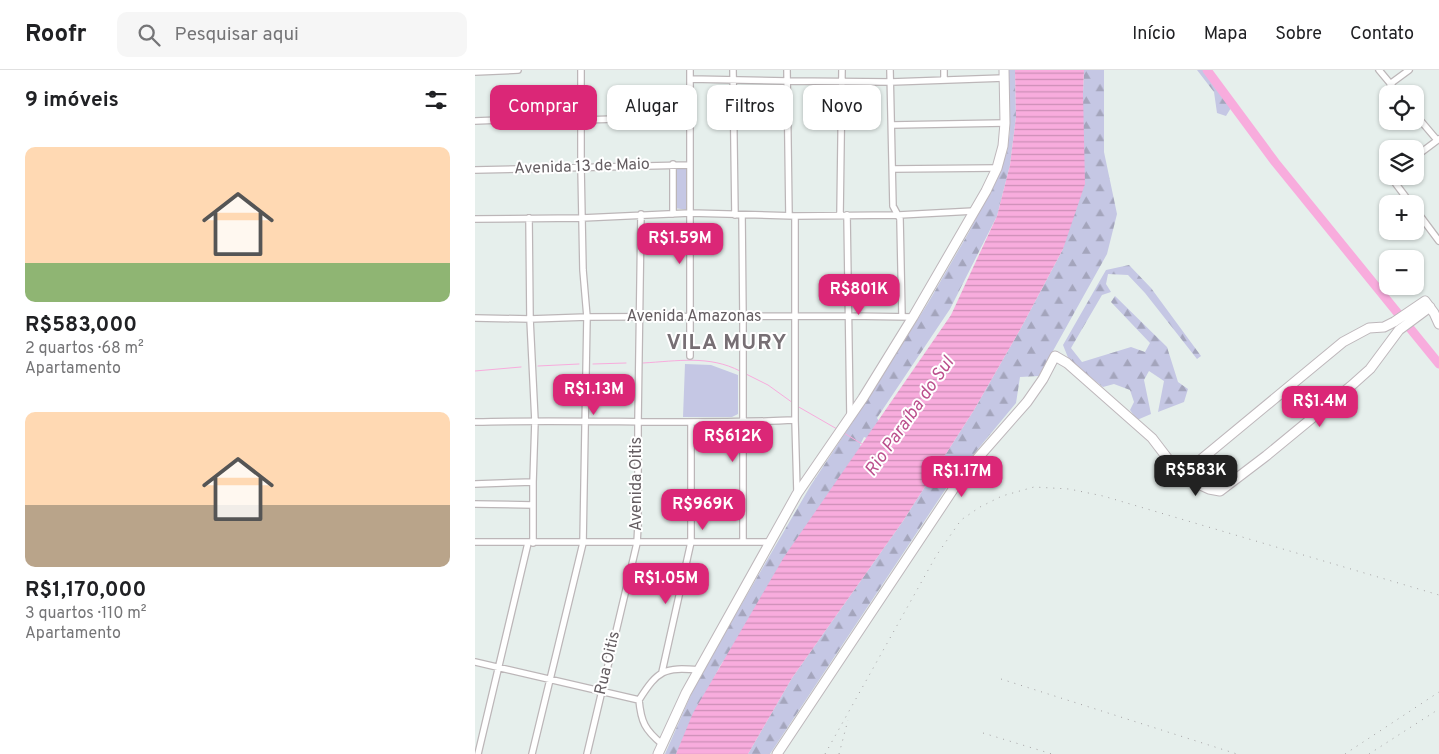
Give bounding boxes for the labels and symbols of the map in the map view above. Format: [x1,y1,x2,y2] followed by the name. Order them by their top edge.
[514,155,650,179] street label: Avenida 13 de Maio
[634,222,726,265] pin: R$1.59M
[818,274,900,316] pin: R$801K
[626,307,762,327] street label: Avenida Amazonas
[667,330,787,357] district label: VILA MURY
[860,352,961,481] water label: Rio Paraíba do Sul
[548,374,640,416] pin: R$1.13M
[1279,386,1361,428] pin: R$1.4M
[692,420,774,463] pin: R$612K
[627,437,647,531] street label: Avenida Oitis
[1155,454,1237,497] pin: R$583K
[916,456,1008,498] pin: R$1.17M
[662,488,744,531] pin: R$969K
[620,562,712,605] pin: R$1.05M
[591,629,625,697] street label: Rua Oitis

